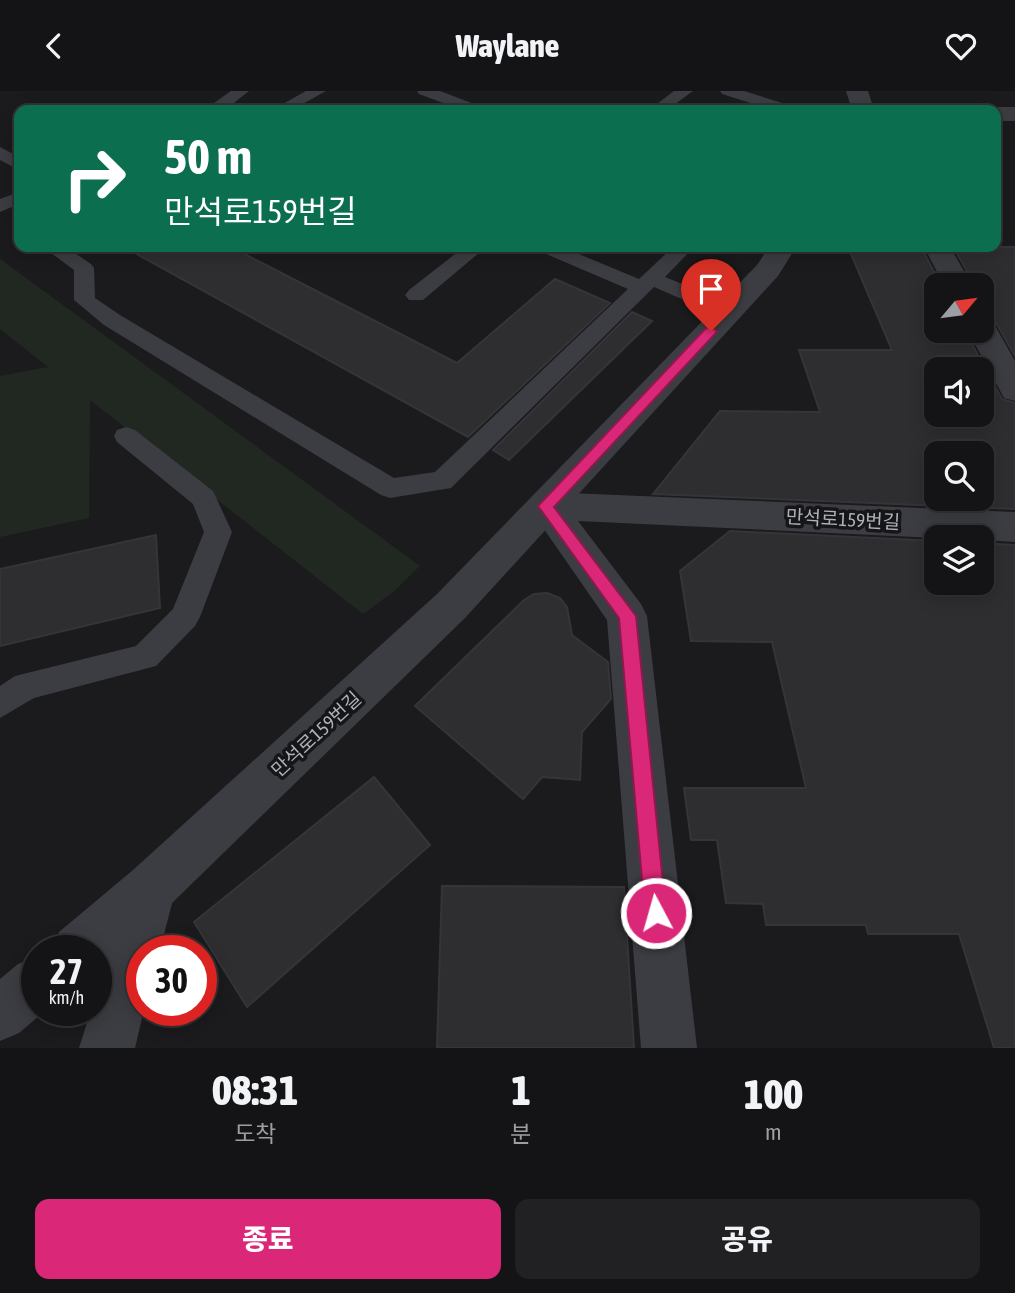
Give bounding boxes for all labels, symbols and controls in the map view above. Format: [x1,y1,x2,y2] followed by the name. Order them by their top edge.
[35,27,73,65] icon: back
[456,27,559,64] text: Waylane
[942,27,980,65] icon: heart
[164,128,252,184] text: 50 m
[49,133,140,224] icon: right
[164,193,356,230] text: 만석로159번길
[681,259,741,331] pin
[692,270,730,308] icon: arrive
[924,273,994,343] north arrow
[924,273,994,595] map controls
[924,357,994,427] button: sound
[924,441,994,511] button: search
[785,505,901,533] street label: 만석로159번길
[924,525,994,595] button: layers
[267,687,365,781] street label: 만석로159번길
[619,876,693,950] position arrow
[126,935,217,1026] speed limit sign: 30
[50,951,83,991] text: 27
[49,987,84,1008] text: km/h
[212,1066,298,1114] text: 08:31
[511,1066,531,1114] text: 1
[744,1070,803,1118] text: 100
[765,1119,782,1145] text: m
[234,1121,276,1147] text: 도착
[511,1121,532,1147] text: 분
[35,1199,501,1279] button: 종료
[515,1199,980,1279] button: 공유

